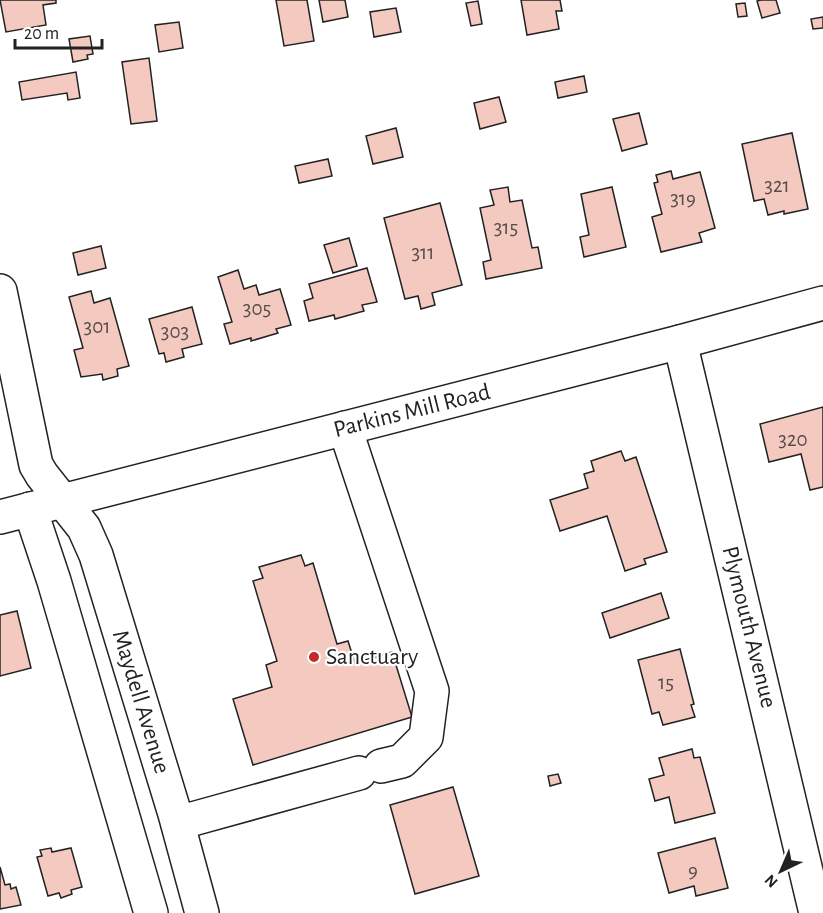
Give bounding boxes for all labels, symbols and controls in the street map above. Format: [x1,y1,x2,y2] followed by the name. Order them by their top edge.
[15,12,102,50] scale bar
[24,25,59,43] text: 20 m
[764,175,790,196] house number: 321
[670,188,696,209] house number: 319
[494,217,518,238] house number: 315
[411,242,435,263] house number: 311
[243,298,271,319] house number: 305
[84,316,110,337] house number: 301
[161,321,189,342] house number: 303
[331,380,493,442] street label: Parkins Mill Road
[778,429,808,450] house number: 320
[717,544,781,710] street label: Plymouth Avenue
[108,627,174,777] street label: Maydell Avenue
[326,645,418,669] place label: Sanctuary
[307,650,321,664] marker: Sanctuary
[658,672,674,693] house number: 15
[751,841,811,901] north arrow
[688,860,698,881] house number: 9
[762,871,781,891] text: N

